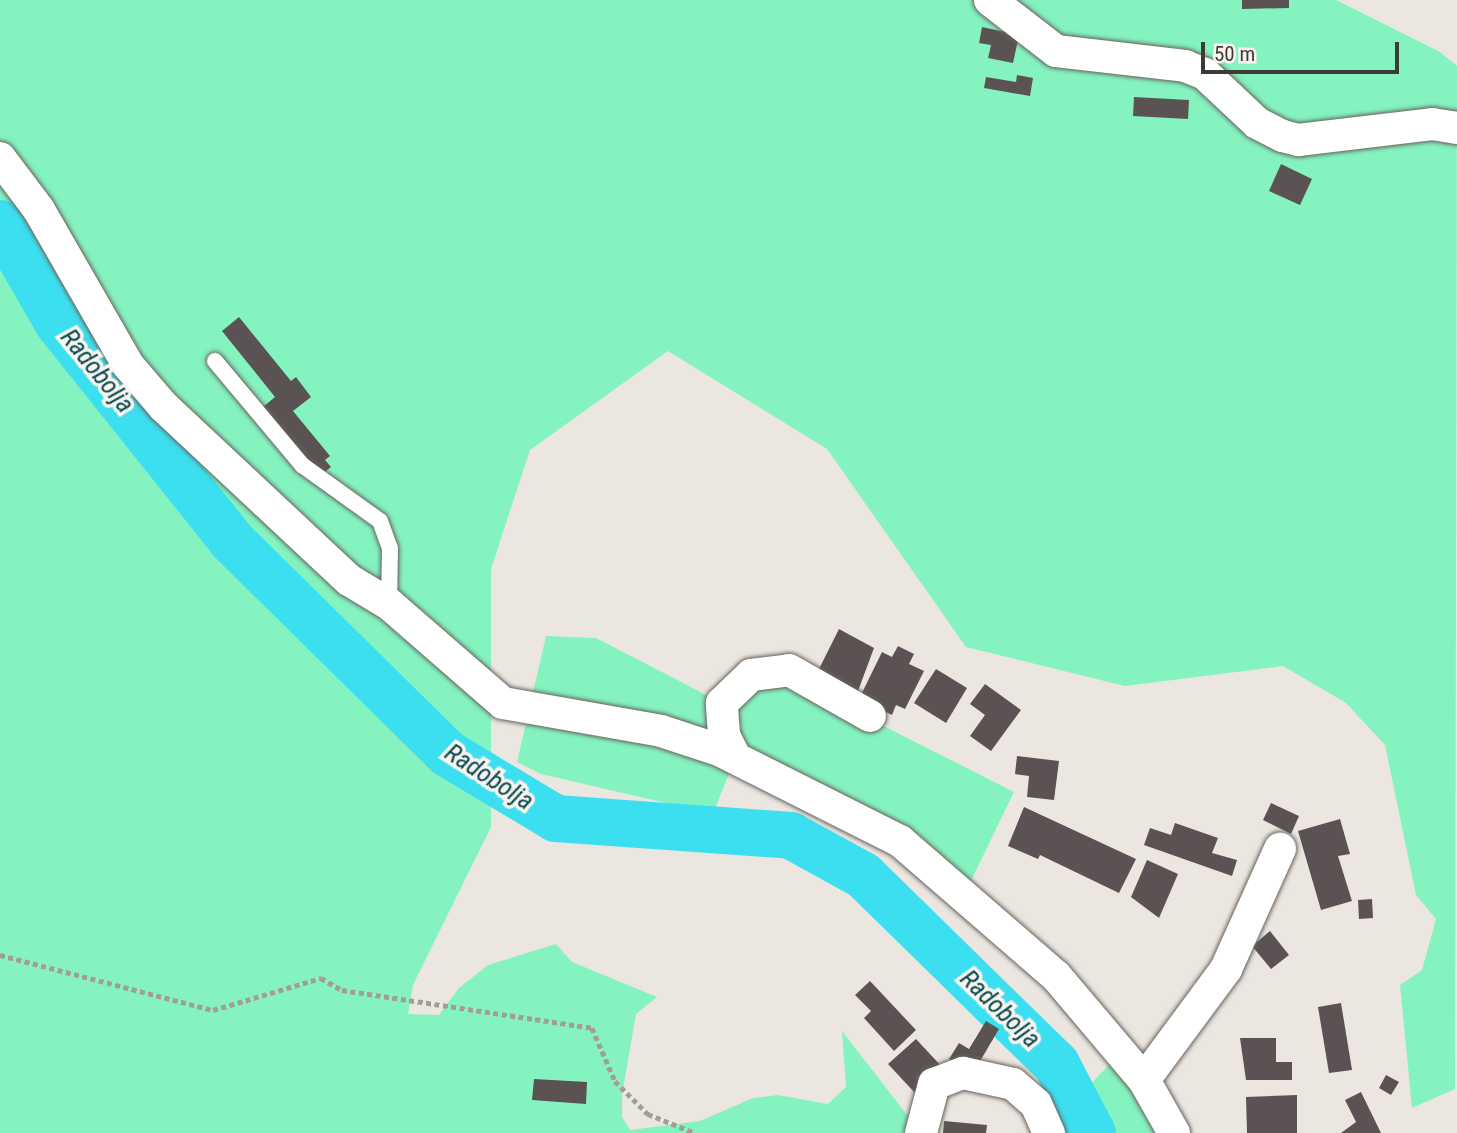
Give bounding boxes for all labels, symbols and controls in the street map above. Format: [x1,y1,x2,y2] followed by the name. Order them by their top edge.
[1205,28,1403,72] scale bar
[1214,42,1255,66] text: 50 m
[54,323,140,419] water label: Radobolja
[439,737,539,817] water label: Radobolja
[953,963,1047,1055] water label: Radobolja

